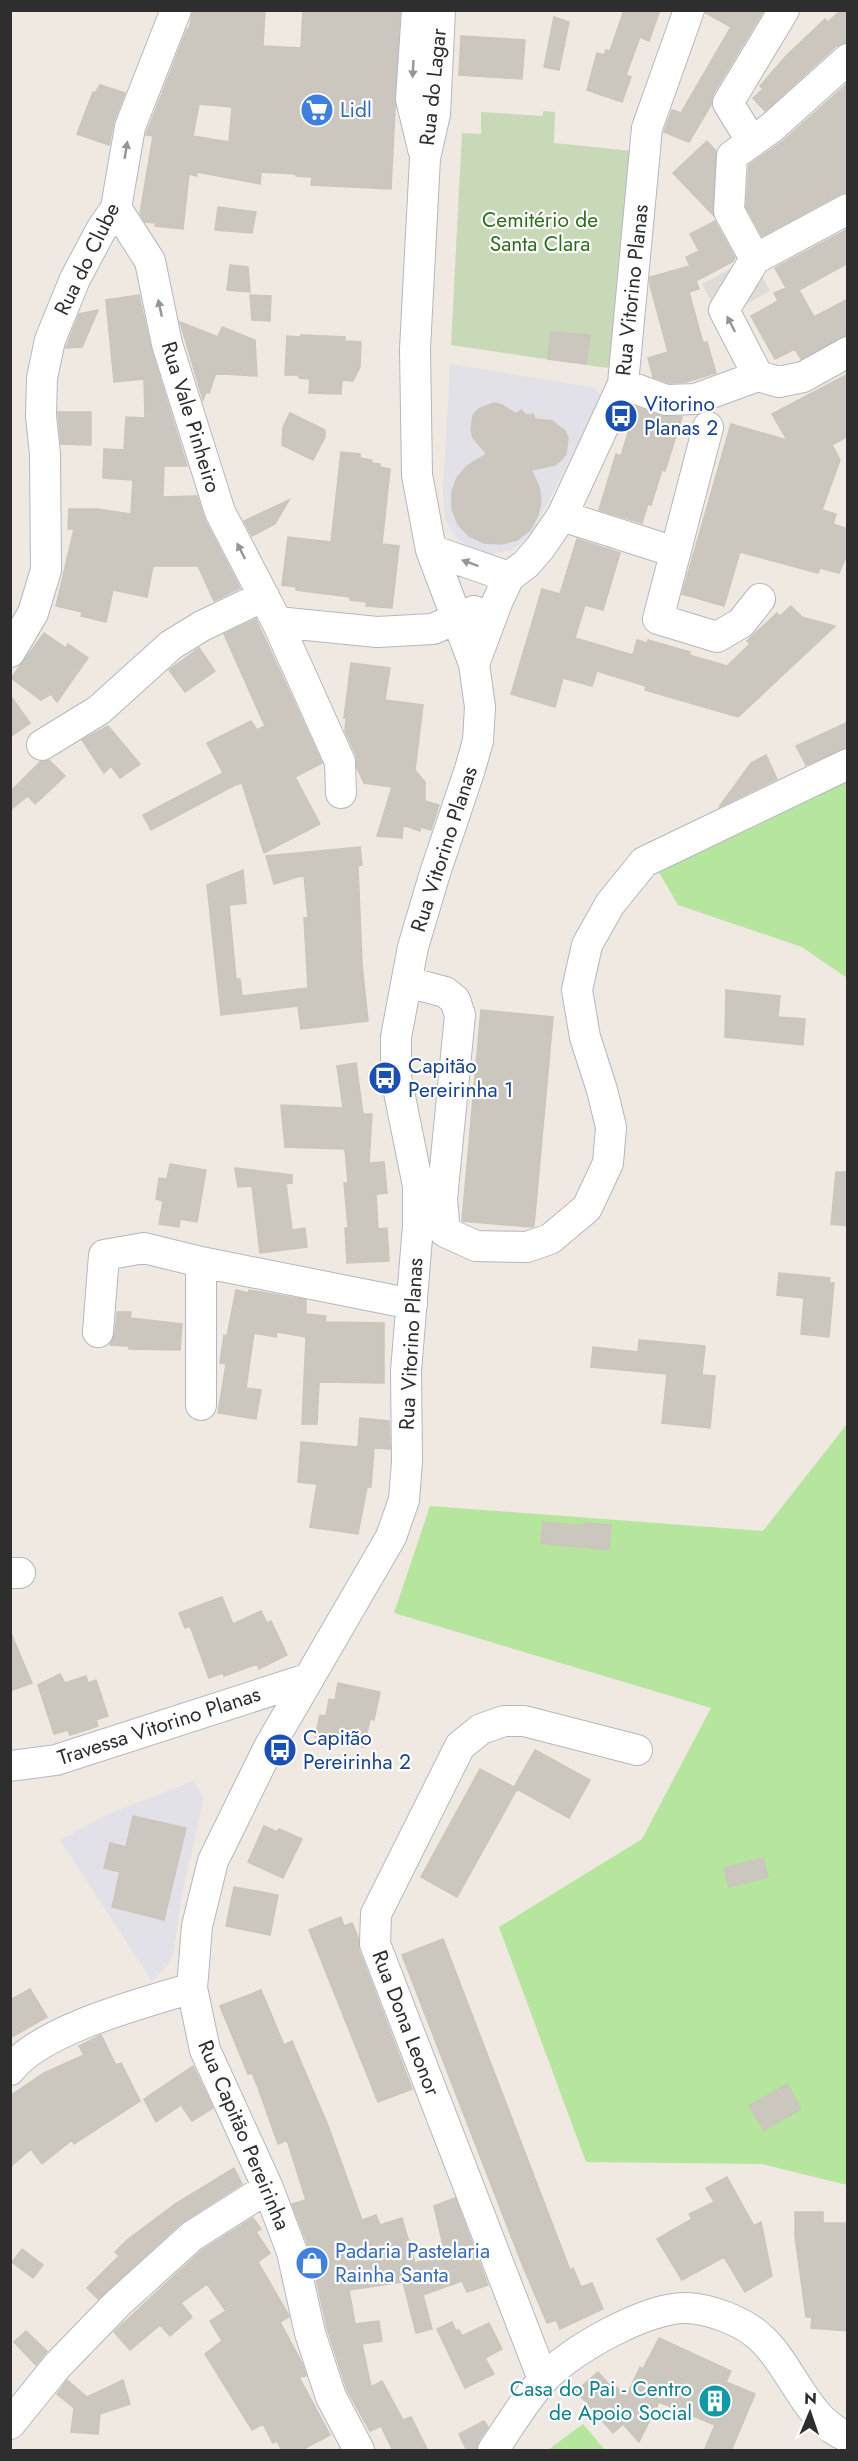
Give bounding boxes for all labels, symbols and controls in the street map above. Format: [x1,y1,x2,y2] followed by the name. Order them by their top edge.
[412,26,454,147] street label: Rua do Lagar
[409,59,418,78] one-way arrow
[299,92,335,128] supermarket icon: Lidl
[340,95,372,125] place label: Lidl
[122,141,131,160] one-way arrow
[47,197,127,320] street label: Rua do Clube
[608,203,656,377] street label: Rua Vitorino Planas
[482,205,598,259] park label: Cemitério de Santa Clara
[155,298,164,317] one-way arrow
[726,315,736,332] one-way arrow
[154,338,228,496] street label: Rua Vale Pinheiro
[644,389,718,443] place label: Vitorino Planas 2
[603,398,639,434] bus stop icon: Vitorino Planas 2
[236,543,246,560] one-way arrow
[461,558,479,568] one-way arrow
[403,762,485,936] street label: Rua Vitorino Planas
[408,1051,513,1105] place label: Capitão Pereirinha 1
[367,1060,403,1096] bus stop icon: Capitão Pereirinha 1
[392,1257,430,1431] street label: Rua Vitorino Planas
[54,1679,264,1773] street label: Travessa Vitorino Planas
[303,1723,411,1777] place label: Capitão Pereirinha 2
[262,1732,298,1768] bus stop icon: Capitão Pereirinha 2
[364,1946,448,2101] street label: Rua Dona Leonor
[190,2035,298,2235] street label: Rua Capitão Pereirinha
[335,2236,490,2290] place label: Padaria Pastelaria Rainha Santa
[294,2245,330,2281] shop icon: Padaria Pastelaria Rainha Santa
[510,2374,692,2428] place label: Casa do Pai - Centro de Apoio Social
[697,2383,733,2419] building icon: Casa do Pai - Centro de Apoio Social
[780,2383,840,2443] north arrow
[804,2387,817,2410] text: N

